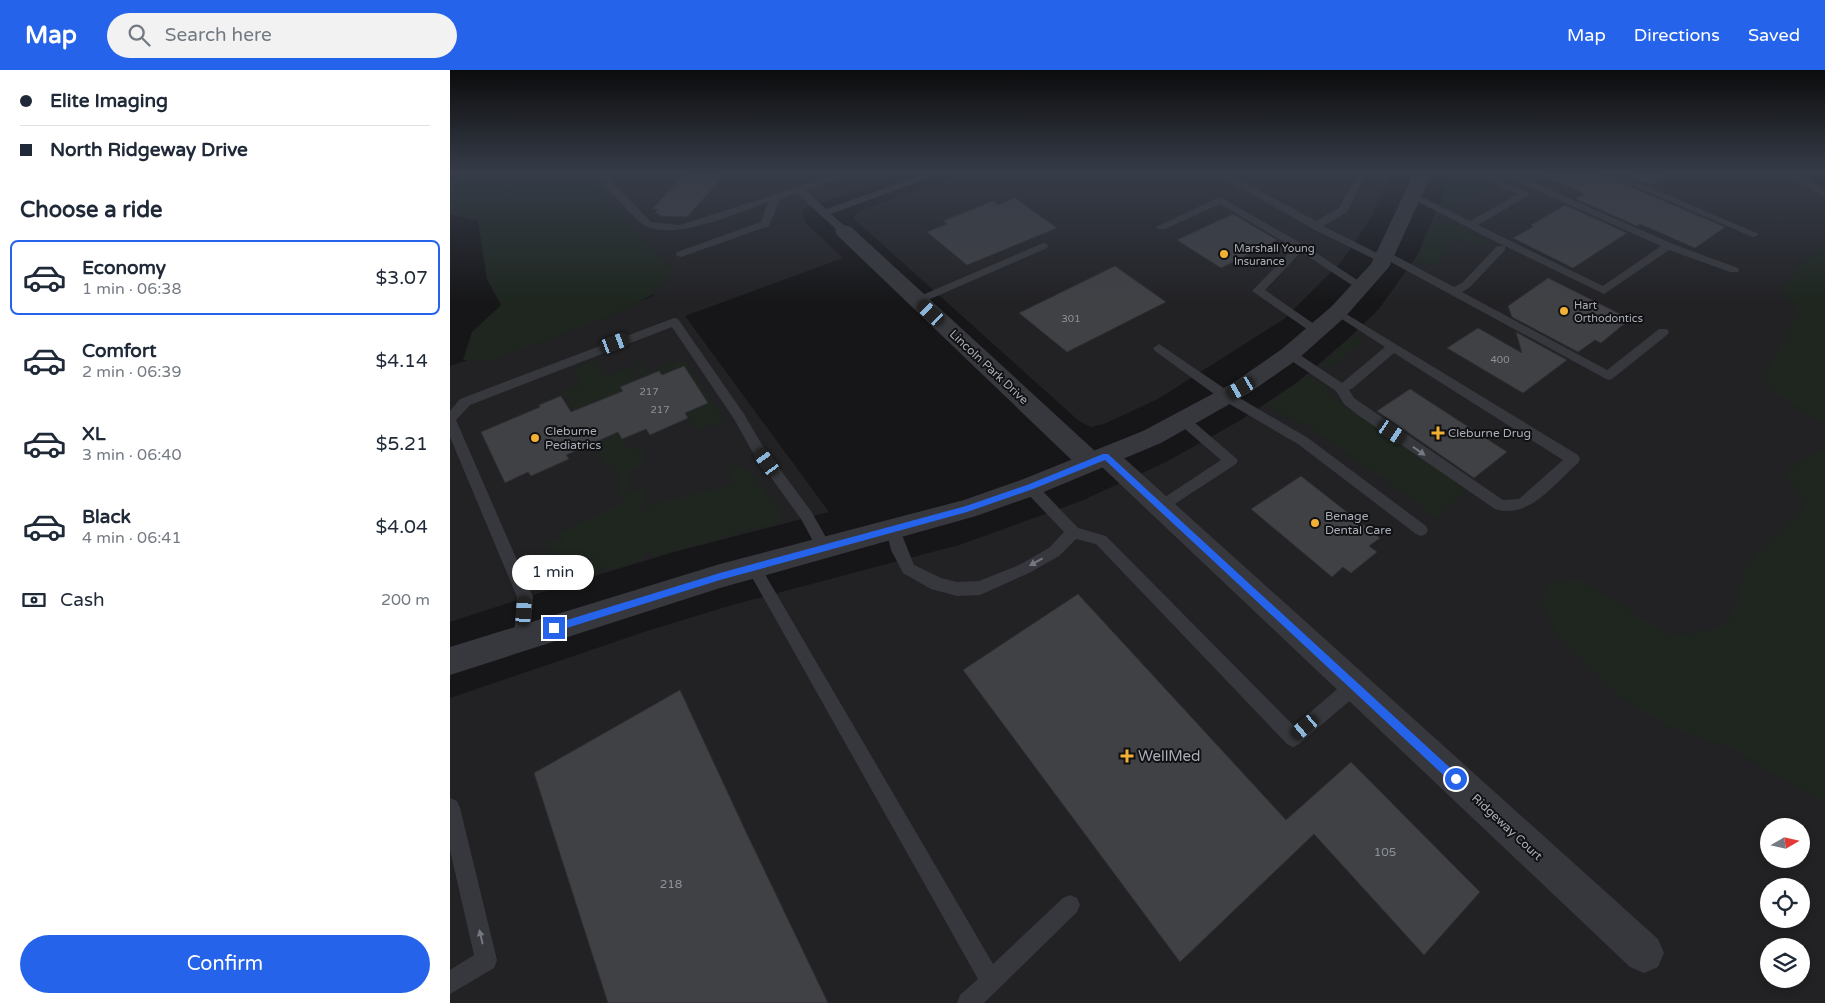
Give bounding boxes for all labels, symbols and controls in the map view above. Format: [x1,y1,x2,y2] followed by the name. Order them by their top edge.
[107,13,457,58] search box
[25,21,77,50] text: Map
[125,21,153,49] icon: search
[165,24,272,46] text: Search here
[1567,24,1606,46] text: Map
[1634,24,1720,46] text: Directions
[1748,24,1800,46] text: Saved
[50,90,168,112] text: Elite Imaging
[50,139,248,161] text: North Ridgeway Drive
[20,197,163,223] text: Choose a ride
[1234,242,1315,268] place label: Marshall Young Insurance
[1218,248,1230,260] marker: Marshall Young Insurance
[22,255,67,300] icon: car
[82,257,166,279] text: Economy
[376,267,428,289] text: $3.07
[82,279,181,299] text: 1 min · 06:38
[914,297,947,329] car
[1574,299,1643,325] place label: Hart Orthodontics
[1558,305,1570,317] marker: Hart Orthodontics
[1062,313,1080,325] house number: 301
[947,327,1031,407] street label: Lincoln Park Drive
[598,331,631,355] car
[22,338,67,383] icon: car
[82,340,156,362] text: Comfort
[376,350,428,372] text: $4.14
[1491,354,1509,366] house number: 400
[82,362,181,382] text: 2 min · 06:39
[1224,374,1257,402] car
[640,386,658,398] house number: 217
[651,404,669,416] house number: 217
[1375,417,1408,447] car
[22,421,67,466] icon: car
[82,423,106,445] text: XL
[545,424,601,452] place label: Cleburne Pediatrics
[1448,426,1531,440] place label: Cleburne Drug
[1432,427,1444,439] marker: Cleburne Drug
[529,432,541,444] marker: Cleburne Pediatrics
[376,433,428,455] text: $5.21
[82,445,181,465] text: 3 min · 06:40
[752,445,781,479] car
[1412,446,1426,456] one-way arrow
[22,504,67,549] icon: car
[82,506,131,528] text: Black
[1325,509,1392,537] place label: Benage Dental Care
[376,516,428,538] text: $4.04
[1309,517,1321,529] marker: Benage Dental Care
[82,528,181,548] text: 4 min · 06:41
[513,556,595,590] callout: 1 min
[1029,558,1043,567] one-way arrow
[532,562,574,582] text: 1 min
[20,586,48,614] icon: cash
[60,589,105,611] text: Cash
[381,590,430,610] text: 200 m
[515,596,532,626] car
[543,617,565,639] route end
[1288,712,1321,742] car
[1138,747,1201,765] place label: WellMed
[1120,749,1134,763] marker: WellMed
[1445,768,1467,790] route start
[1469,791,1545,863] street label: Ridgeway Court
[1760,818,1810,868] north arrow
[1760,818,1810,988] map controls
[1374,845,1396,859] house number: 105
[660,877,682,891] house number: 218
[1760,878,1810,928] button: locate
[477,929,485,944] one-way arrow
[20,935,430,993] button: Confirm
[1760,938,1810,988] button: layers

